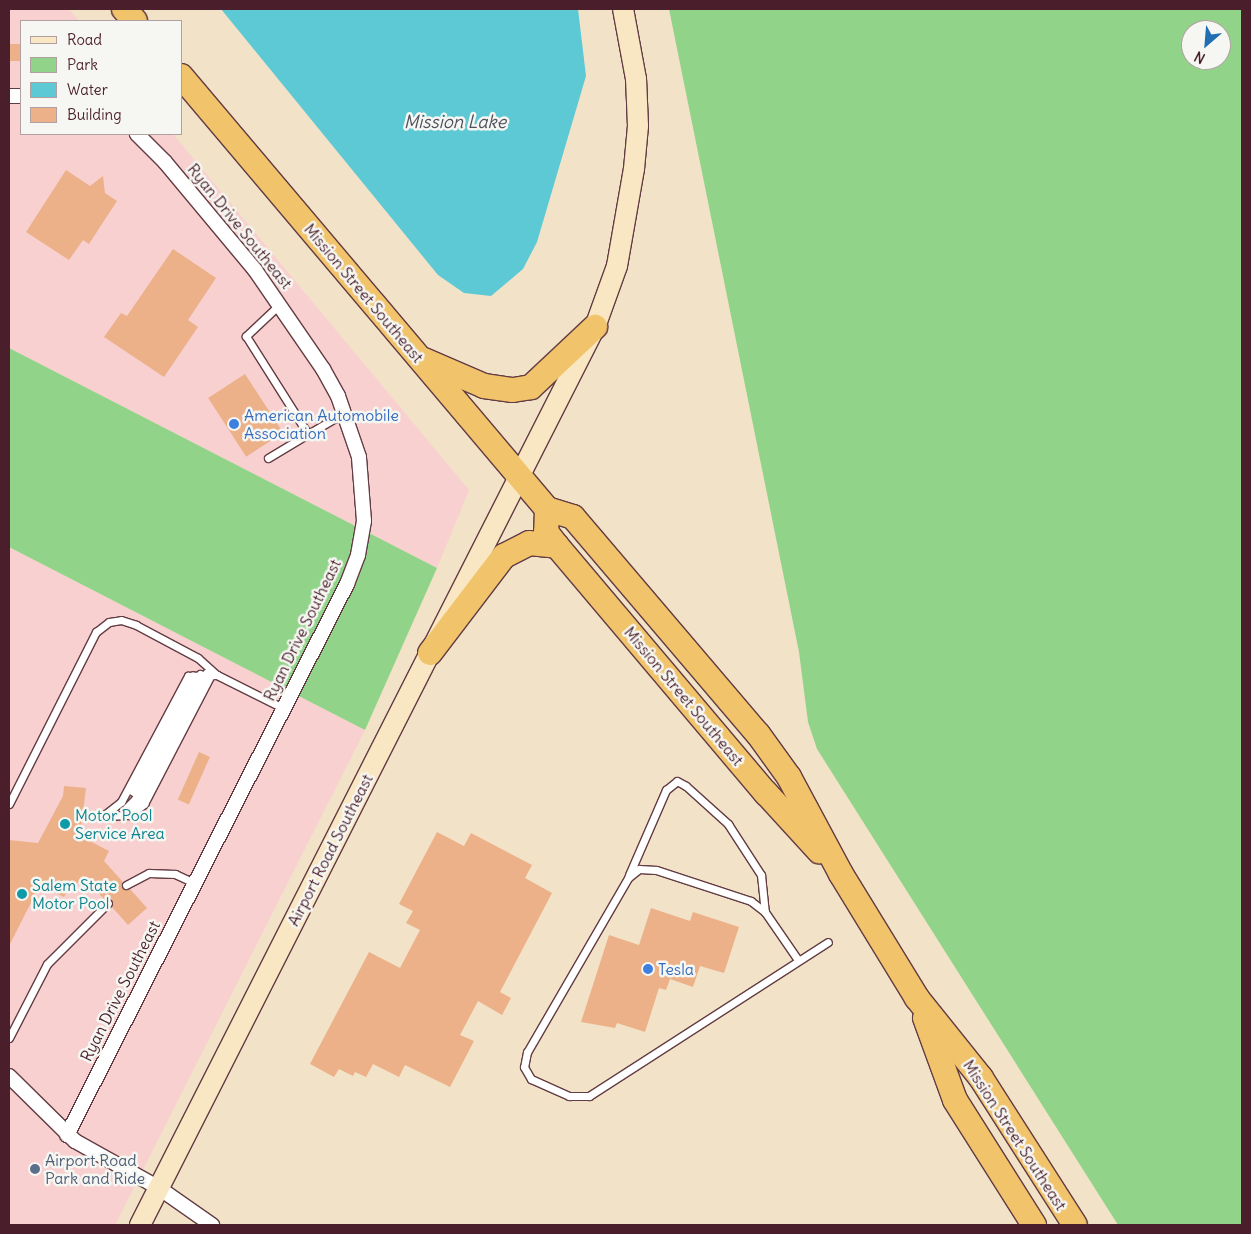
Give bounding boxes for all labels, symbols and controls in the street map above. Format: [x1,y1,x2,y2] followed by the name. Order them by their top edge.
[20,20,182,135] legend
[1181,20,1231,70] north arrow
[67,30,102,49] text: Road
[1191,47,1208,68] text: N
[67,55,98,74] text: Park
[67,80,108,99] text: Water
[67,105,122,124] text: Building
[404,111,506,133] water label: Mission Lake
[184,160,296,292] street label: Ryan Drive Southeast
[300,220,428,366] street label: Mission Street Southeast
[244,405,399,443] place label: American Automobile Association
[228,418,240,430] marker: American Automobile Association
[259,556,345,704] street label: Ryan Drive Southeast
[620,623,748,769] street label: Mission Street Southeast
[283,771,377,929] street label: Airport Road Southeast
[75,805,165,843] place label: Motor Pool Service Area
[59,818,71,830] marker: Motor Pool Service Area
[32,875,117,913] place label: Salem State Motor Pool
[16,888,28,900] marker: Salem State Motor Pool
[76,917,164,1065] street label: Ryan Drive Southeast
[658,959,694,979] place label: Tesla
[642,963,654,975] marker: Tesla
[959,1056,1071,1214] street label: Mission Street Southeast
[45,1150,145,1188] place label: Airport Road Park and Ride
[29,1163,41,1175] marker: Airport Road Park and Ride

